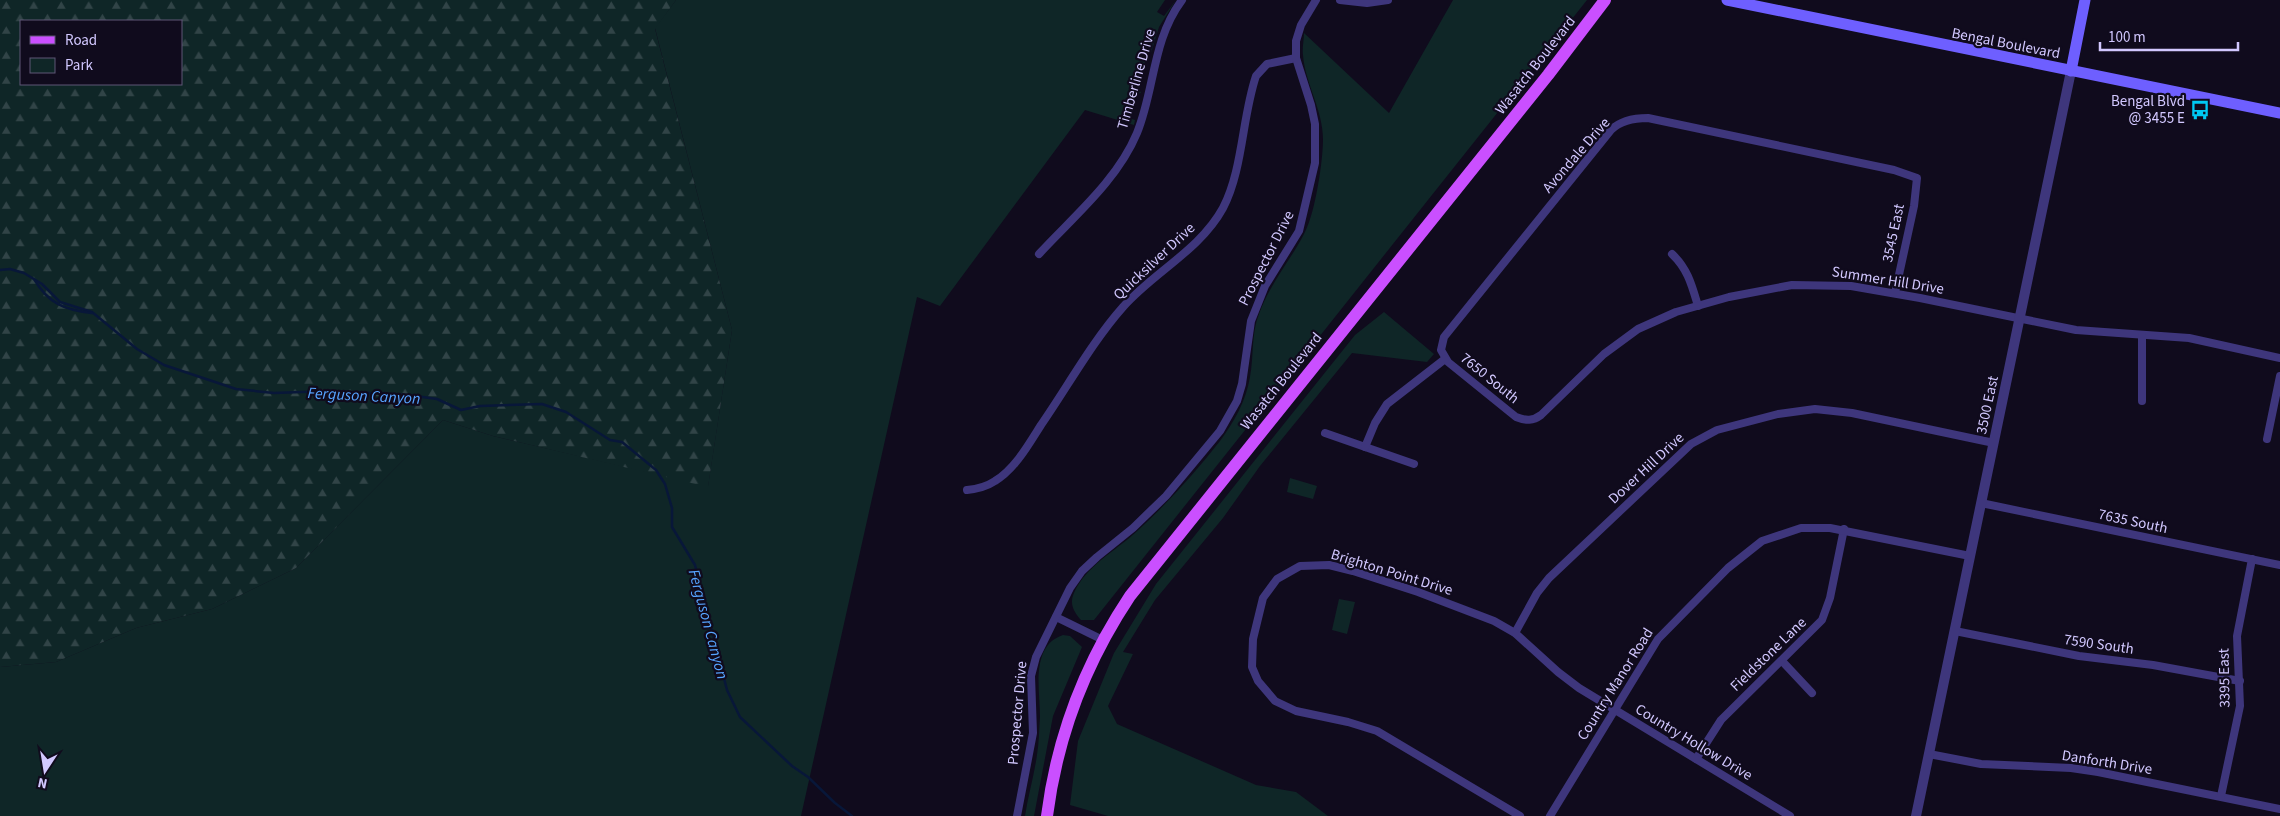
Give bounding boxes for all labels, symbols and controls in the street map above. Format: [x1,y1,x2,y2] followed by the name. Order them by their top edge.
[1490,12,1581,119] street label: Wasatch Boulevard
[20,20,182,85] legend
[2100,20,2238,52] scale bar
[1950,23,2062,64] street label: Bengal Boulevard
[1112,26,1161,132] street label: Timberline Drive
[2108,27,2146,48] text: 100 m
[65,30,97,51] text: Road
[65,55,94,76] text: Park
[2111,91,2185,129] place label: Bengal Blvd @ 3455 E
[2189,99,2211,121] bus stop icon: Bengal Blvd @ 3455 E
[1538,113,1615,198] street label: Avondale Drive
[1877,202,1910,264] street label: 3545 East
[1233,207,1299,309] street label: Prospector Drive
[1109,218,1200,305] street label: Quicksilver Drive
[1830,261,1946,300] street label: Summer Hill Drive
[1236,328,1327,434] street label: Wasatch Boulevard
[1456,348,1524,409] street label: 7650 South
[1971,374,2004,436] street label: 3500 East
[307,382,421,410] water label: Ferguson Canyon
[1604,428,1689,509] street label: Dover Hill Drive
[2096,504,2169,539] street label: 7635 South
[1328,544,1455,601] street label: Brighton Point Drive
[683,567,733,682] water label: Ferguson Canyon
[1726,612,1811,696] street label: Fieldstone Lane
[1572,624,1658,744] street label: Country Manor Road
[2063,629,2135,660] street label: 7590 South
[2213,648,2236,708] street label: 3395 East
[1003,660,1032,766] street label: Prospector Drive
[1631,699,1756,786] street label: Country Hollow Drive
[2060,745,2154,780] street label: Danforth Drive
[20,746,70,796] north arrow
[36,772,49,793] text: N

